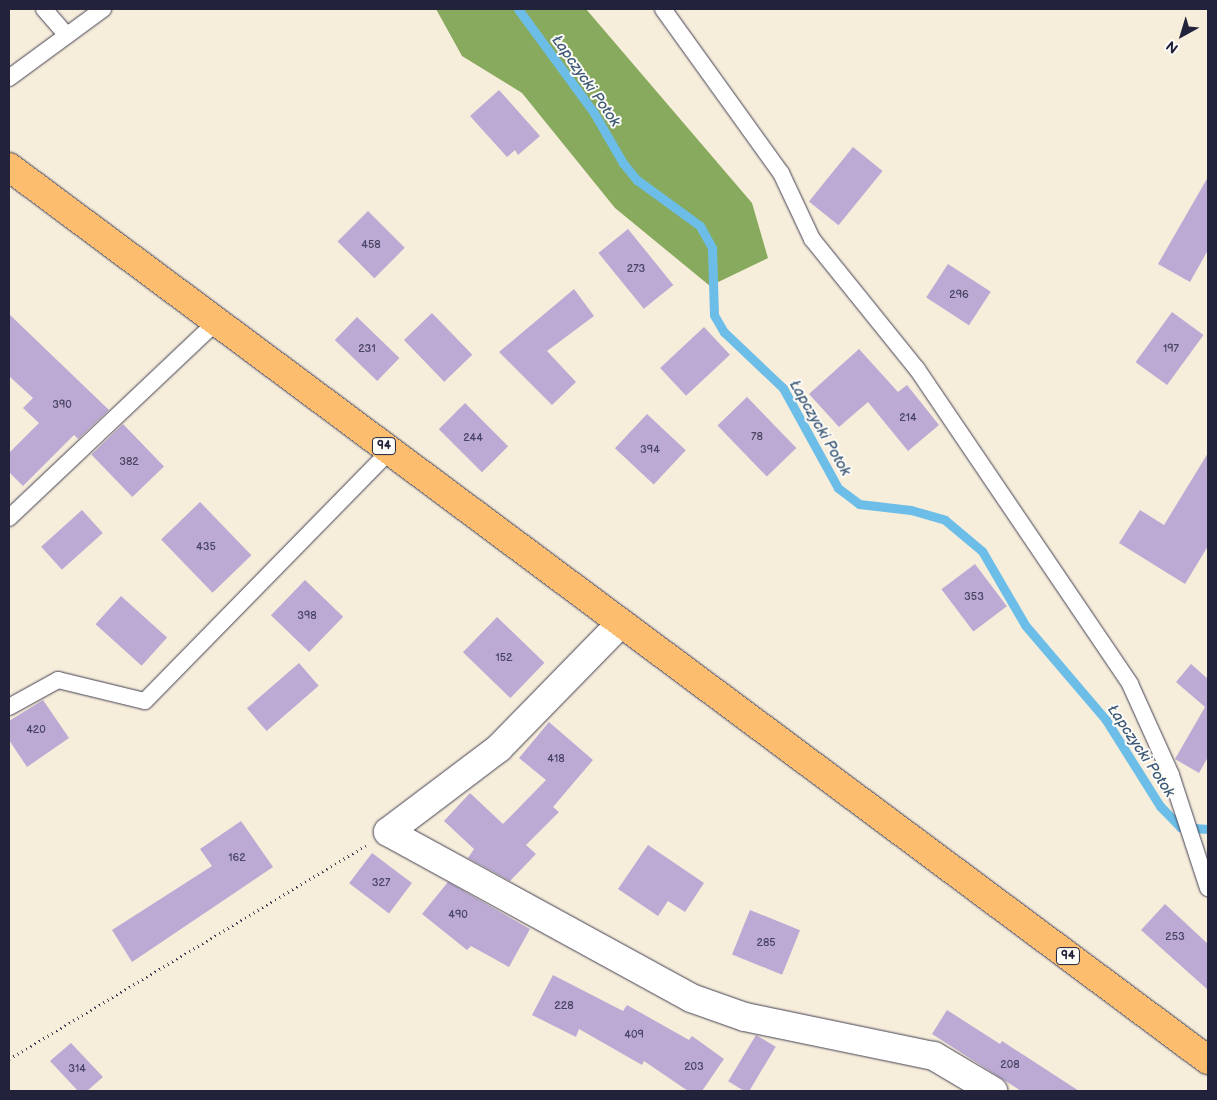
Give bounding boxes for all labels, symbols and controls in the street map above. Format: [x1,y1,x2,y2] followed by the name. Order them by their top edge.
[1157,10,1207,60] north arrow
[548,32,624,130] water label: Łapczycki Potok
[1163,37,1182,57] text: N
[361,238,381,252] house number: 458
[627,262,645,276] house number: 273
[949,288,969,302] house number: 296
[358,342,376,356] house number: 231
[1163,342,1179,356] house number: 197
[785,377,855,479] water label: Łapczycki Potok
[52,398,72,412] house number: 390
[899,411,917,425] house number: 214
[751,430,763,444] house number: 78
[463,431,483,445] house number: 244
[372,436,396,456] road number: 94
[640,443,660,457] house number: 394
[119,455,139,469] house number: 382
[196,540,216,554] house number: 435
[964,590,984,604] house number: 353
[297,609,317,623] house number: 398
[495,651,513,665] house number: 152
[1103,701,1179,801] water label: Łapczycki Potok
[26,723,46,737] house number: 420
[547,752,565,766] house number: 418
[228,851,246,865] house number: 162
[372,876,390,890] house number: 327
[448,908,468,922] house number: 490
[1165,930,1185,944] house number: 253
[756,936,776,950] house number: 285
[1056,946,1080,966] road number: 94
[554,999,574,1013] house number: 228
[624,1028,644,1042] house number: 409
[1000,1058,1020,1072] house number: 208
[684,1060,704,1074] house number: 203
[68,1062,86,1076] house number: 314

